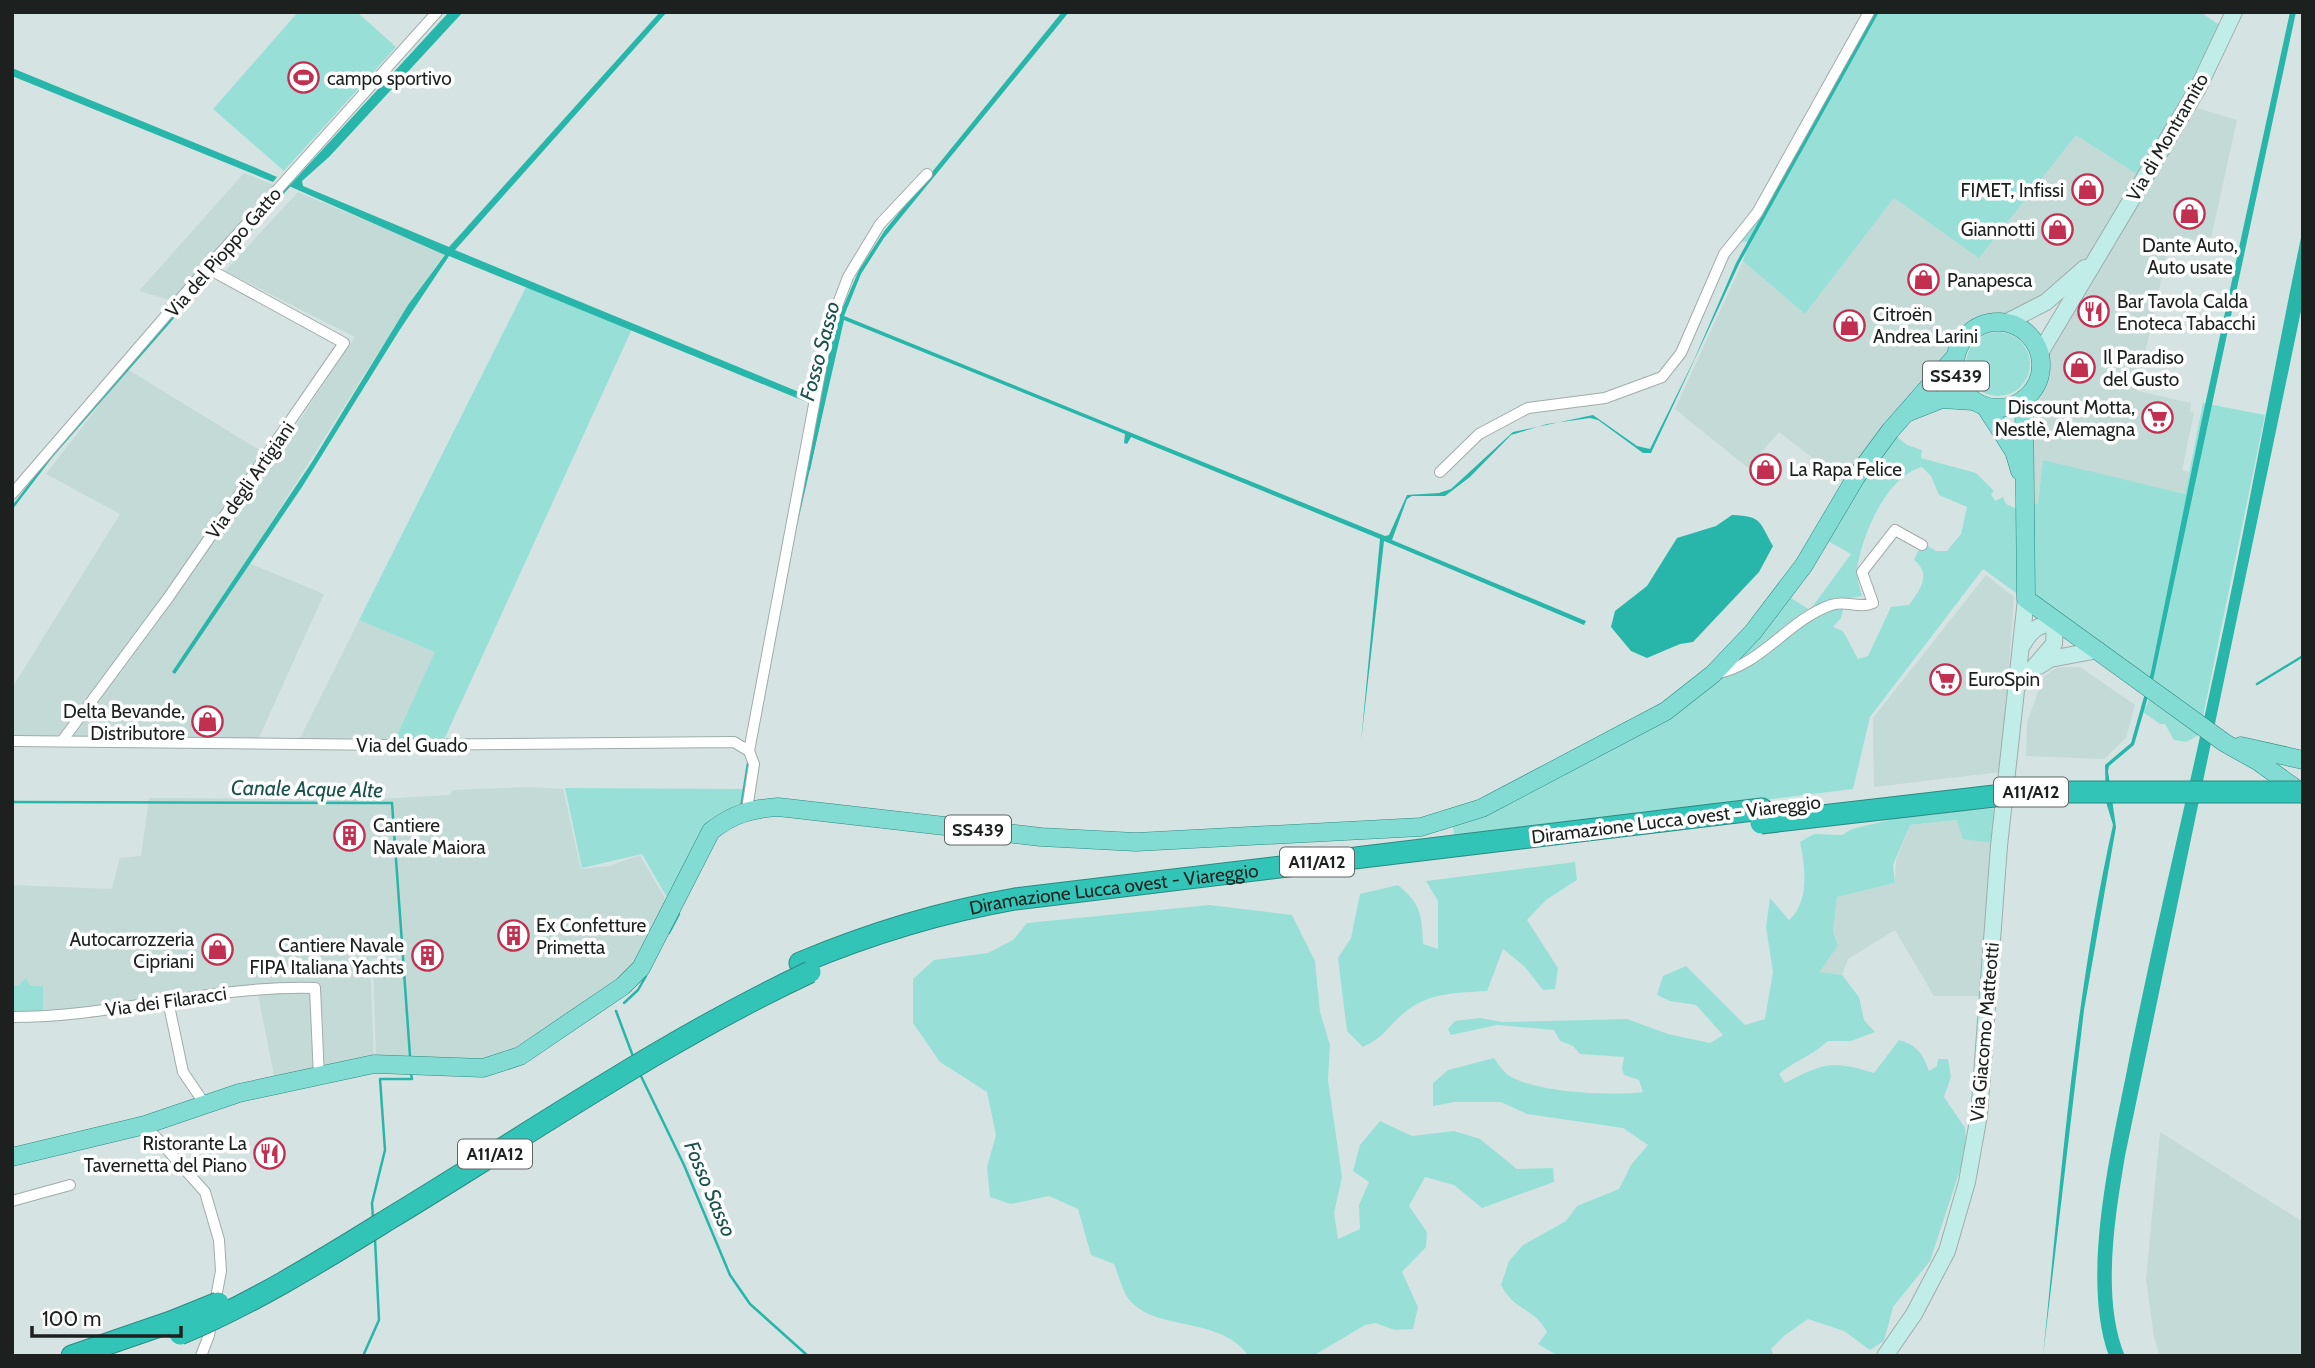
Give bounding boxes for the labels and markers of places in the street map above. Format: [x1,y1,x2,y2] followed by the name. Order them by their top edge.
[287,61,321,95] sports icon: campo sportivo
[327,67,452,90] place label: campo sportivo
[2070,173,2104,207] shop icon: FIMET, Infissi
[1960,179,2064,202] place label: FIMET, Infissi
[2173,197,2207,231] shop icon: Dante Auto, Auto usate
[2041,212,2075,246] shop icon: Giannotti
[1961,218,2035,241] place label: Giannotti
[2142,234,2238,279] place label: Dante Auto, Auto usate
[1907,263,1941,297] shop icon: Panapesca
[1947,269,2032,292] place label: Panapesca
[2117,290,2256,335] place label: Bar Tavola Calda Enoteca Tabacchi
[2077,295,2111,329] restaurant icon: Bar Tavola Calda Enoteca Tabacchi
[1873,303,1978,348] place label: Citroën Andrea Larini
[1833,308,1867,342] shop icon: Citroën Andrea Larini
[2103,346,2184,391] place label: Il Paradiso del Gusto
[2063,351,2097,385] shop icon: Il Paradiso del Gusto
[1995,396,2135,441] place label: Discount Motta, Nestlè, Alemagna
[2141,401,2175,435] supermarket icon: Discount Motta, Nestlè, Alemagna
[1749,452,1783,486] shop icon: La Rapa Felice
[1789,458,1902,481] place label: La Rapa Felice
[1928,662,1962,696] supermarket icon: EuroSpin
[1968,668,2040,691] place label: EuroSpin
[63,700,185,745] place label: Delta Bevande, Distributore
[191,705,225,739] shop icon: Delta Bevande, Distributore
[373,814,486,859] place label: Cantiere Navale Maiora
[333,819,367,853] building icon: Cantiere Navale Maiora
[536,914,647,959] place label: Ex Confetture Primetta
[496,919,530,953] building icon: Ex Confetture Primetta
[69,928,194,973] place label: Autocarrozzeria Cipriani
[200,933,234,967] shop icon: Autocarrozzeria Cipriani
[250,934,404,979] place label: Cantiere Navale FIPA Italiana Yachts
[410,939,444,973] building icon: Cantiere Navale FIPA Italiana Yachts
[84,1132,247,1177] place label: Ristorante La Tavernetta del Piano
[253,1137,287,1171] restaurant icon: Ristorante La Tavernetta del Piano

